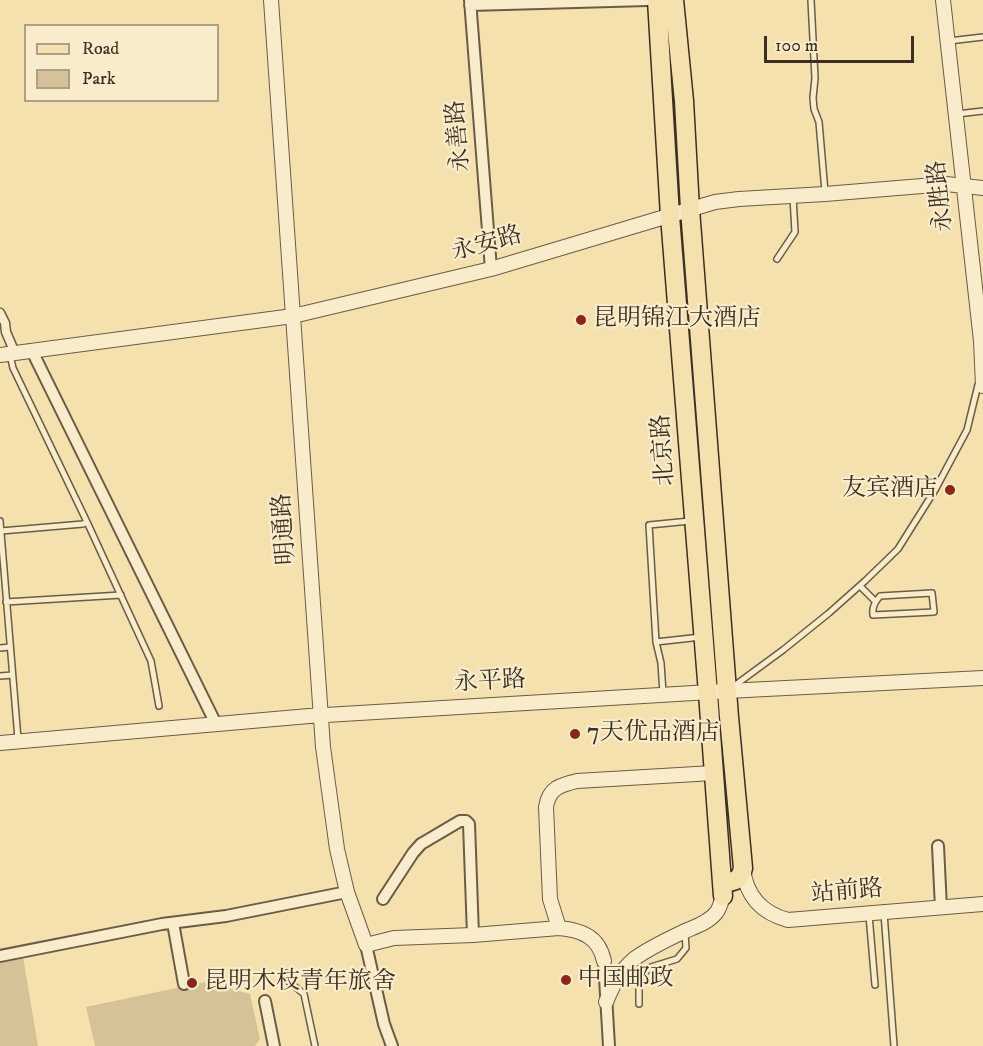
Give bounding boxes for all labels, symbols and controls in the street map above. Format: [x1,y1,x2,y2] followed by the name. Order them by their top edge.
[24,24,219,102] legend
[767,24,917,62] scale bar
[775,35,818,57] text: 100 m
[82,38,119,60] text: Road
[82,68,116,90] text: Park
[443,99,477,173] street label: 永善路
[924,159,960,233] street label: 永胜路
[448,222,526,268] street label: 永安路
[593,306,761,334] place label: 昆明锦江大酒店
[574,313,588,327] marker: 昆明锦江大酒店
[648,413,682,487] street label: 北京路
[842,476,938,504] place label: 友宾酒店
[943,483,957,497] marker: 友宾酒店
[269,492,303,566] street label: 明通路
[453,667,527,699] street label: 永平路
[587,720,720,748] place label: 7天优品酒店
[568,727,582,741] marker: 7天优品酒店
[810,876,884,910] street label: 站前路
[578,966,674,994] place label: 中国邮政
[204,969,396,997] place label: 昆明木枝青年旅舍
[559,973,573,987] marker: 中国邮政
[185,976,199,990] marker: 昆明木枝青年旅舍

